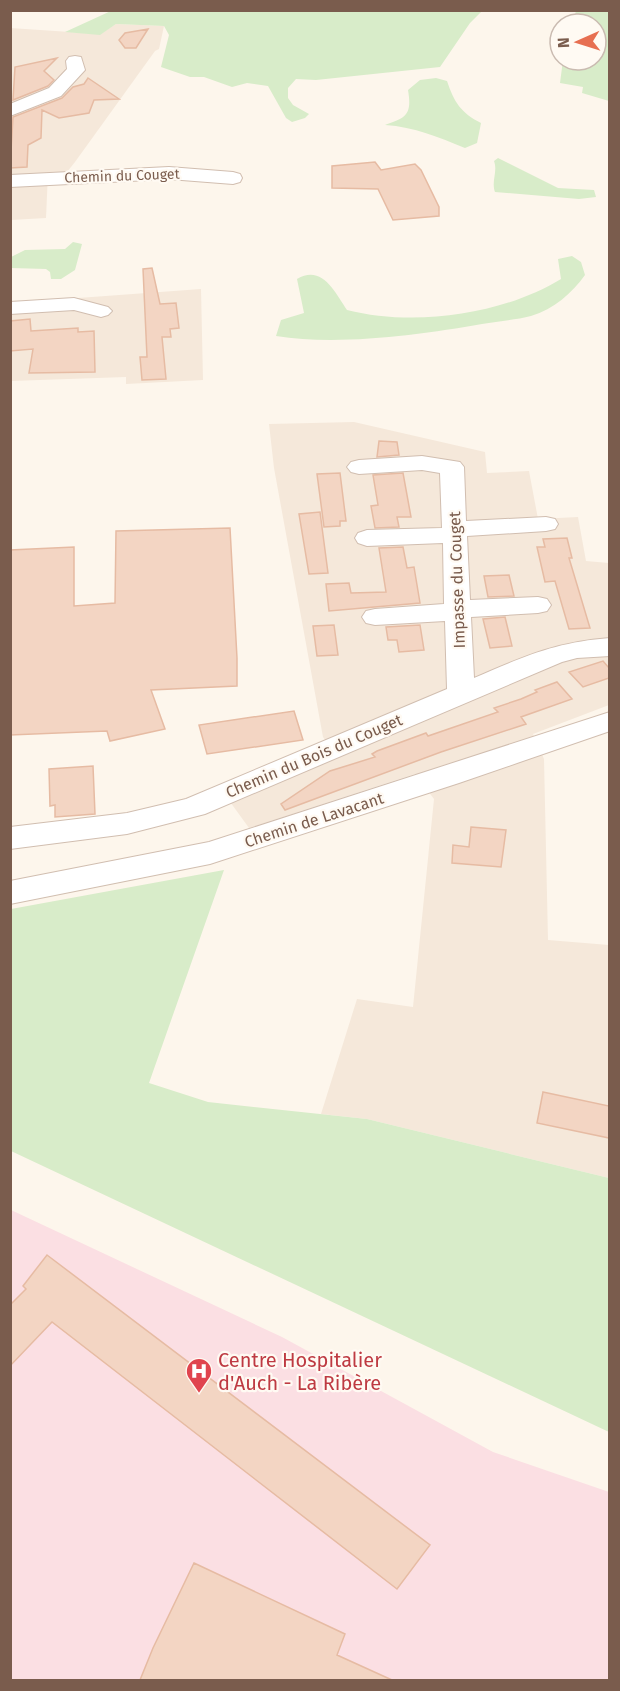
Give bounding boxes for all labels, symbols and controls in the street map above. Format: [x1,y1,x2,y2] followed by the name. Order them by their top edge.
[548,12,608,72] north arrow
[554,37,573,49] text: N
[64,165,181,187] street label: Chemin du Couget
[445,511,469,649] street label: Impasse du Couget
[223,710,405,802] street label: Chemin du Bois du Couget
[242,788,386,851] street label: Chemin de Lavacant
[218,1348,382,1395] place label: Centre Hospitalier d'Auch - La Ribère
[184,1356,214,1394] hospital icon: Centre Hospitalier d'Auch - La Ribère

